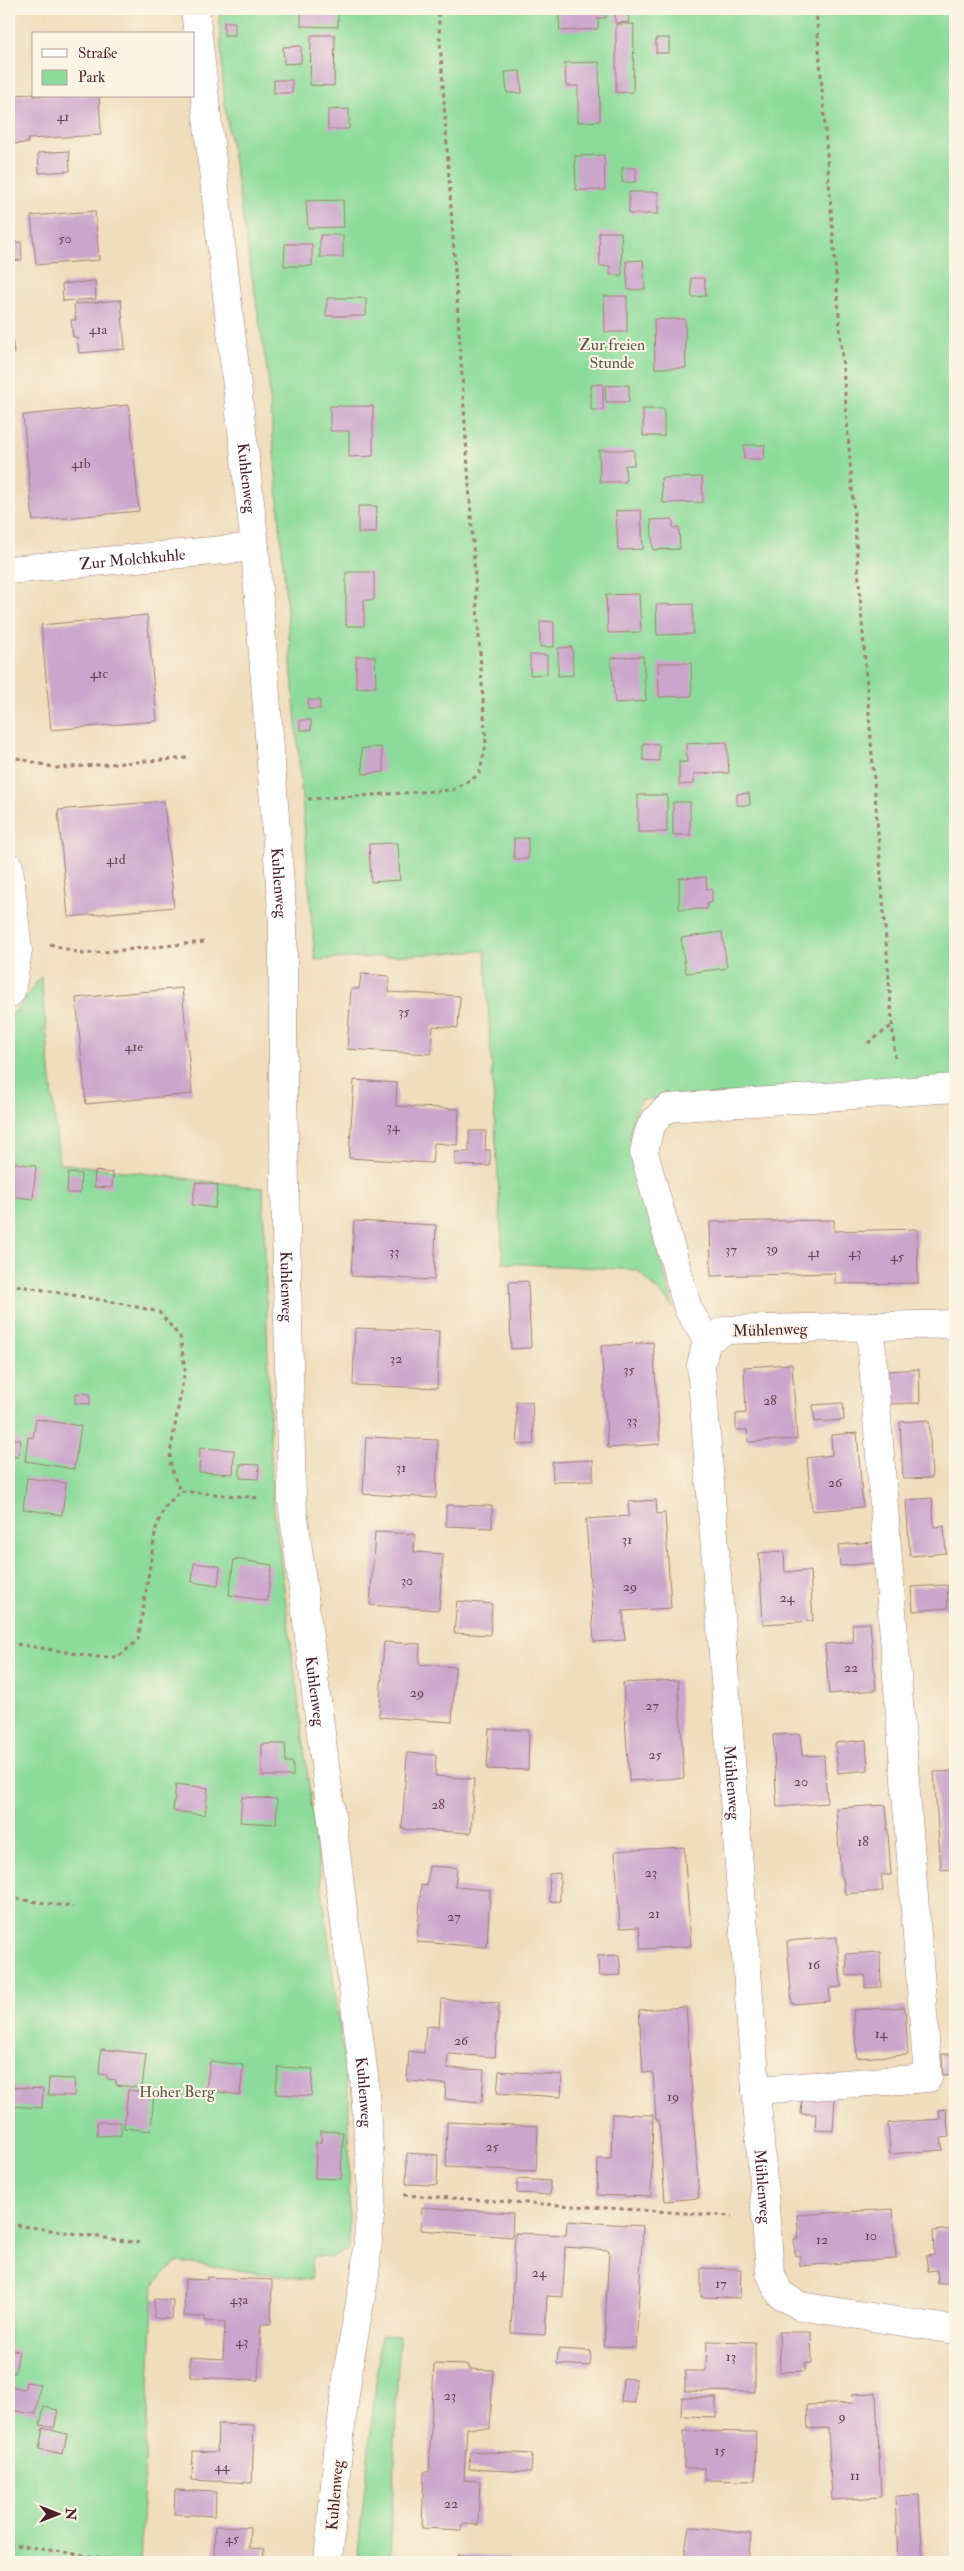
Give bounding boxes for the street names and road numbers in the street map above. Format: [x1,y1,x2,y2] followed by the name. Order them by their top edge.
[232,442,260,516] street label: Kuhlenweg
[79,545,187,574] street label: Zur Molchkuhle
[266,847,292,920] street label: Kuhlenweg
[276,1251,297,1323] street label: Kuhlenweg
[732,1319,809,1341] street label: Mühlenweg
[300,1655,329,1729] street label: Kuhlenweg
[719,1744,745,1822] street label: Mühlenweg
[351,2056,377,2129] street label: Kuhlenweg
[750,2148,775,2226] street label: Mühlenweg
[322,2458,348,2531] street label: Kuhlenweg

